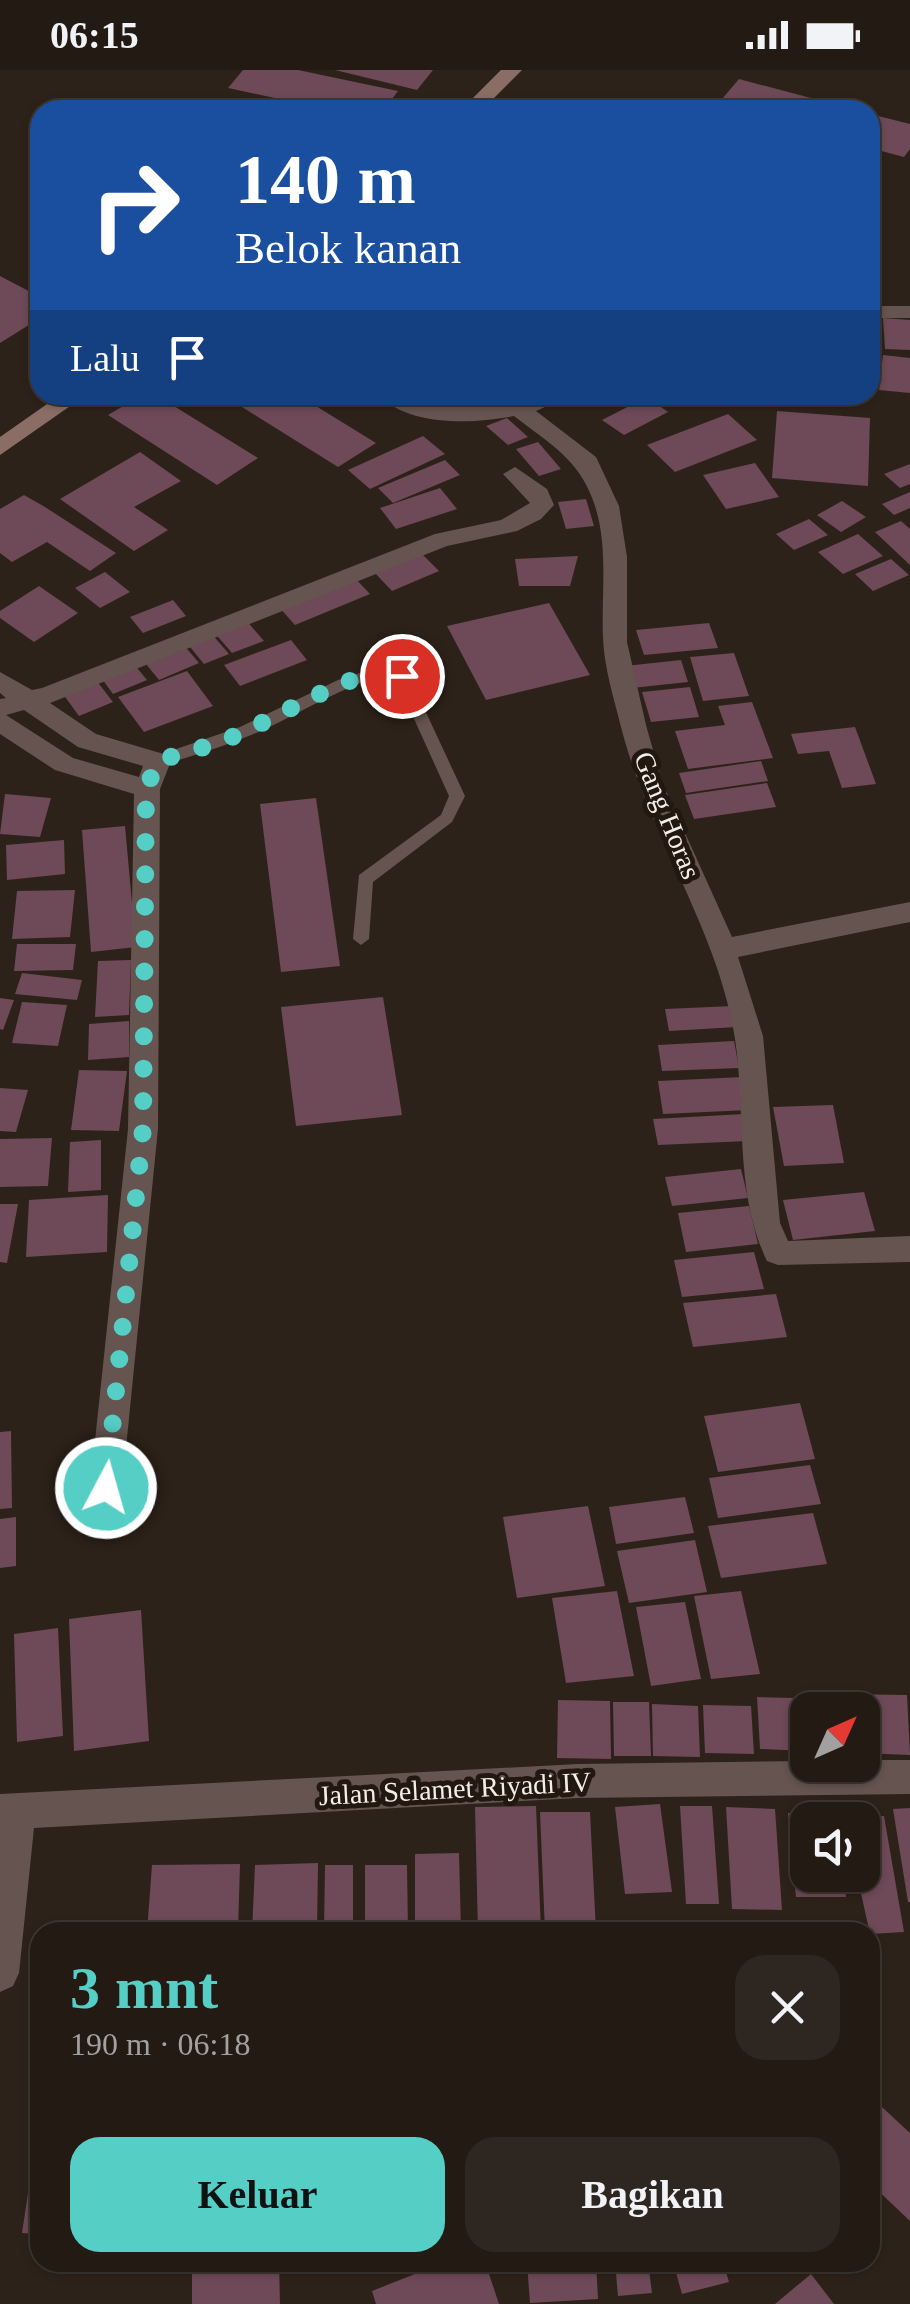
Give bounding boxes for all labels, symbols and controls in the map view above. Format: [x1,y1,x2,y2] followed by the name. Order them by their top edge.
[50,14,139,56] text: 06:15
[70,140,200,270] icon: right
[235,141,416,218] text: 140 m
[235,223,461,273] text: Belok kanan
[160,330,215,385] icon: arrive
[70,337,140,379] text: Lalu
[360,634,445,719] pin
[375,649,430,704] icon: arrive
[628,747,707,883] street label: Gang Horas
[54,1436,158,1540] position arrow
[790,1692,880,1782] north arrow
[790,1692,880,1892] map controls
[318,1766,592,1811] street label: Jalan Selamet Riyadi IV
[790,1802,880,1892] button: sound
[70,1955,218,2021] text: 3 mnt
[735,1955,840,2060] button: close
[70,2026,250,2062] text: 190 m · 06:18
[70,2137,445,2252] button: Keluar
[465,2137,840,2252] button: Bagikan

